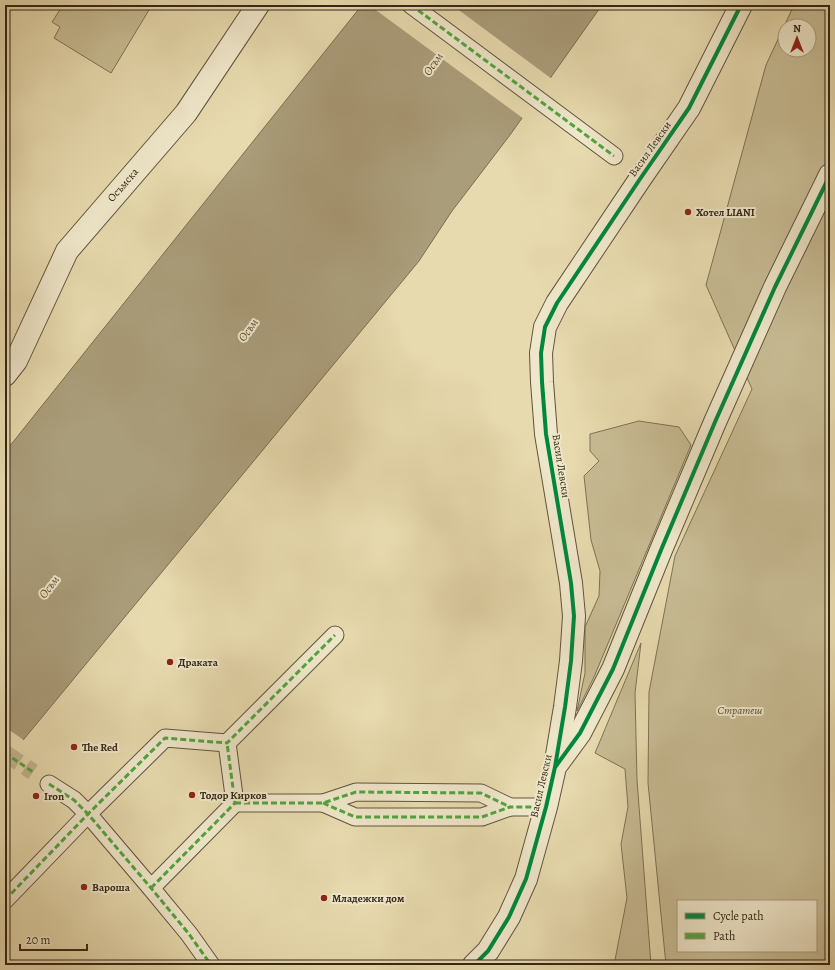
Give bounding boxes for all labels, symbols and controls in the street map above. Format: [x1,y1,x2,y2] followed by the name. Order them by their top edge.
[777,18,817,58] north arrow
[793,21,801,36] text: N
[419,49,447,79] water label: Осъм
[625,118,675,180] street label: Васил Левски
[104,164,143,205] street label: Осъмска
[696,205,755,220] place label: Хотел LIANI
[683,207,693,217] marker: Хотел LIANI
[234,315,262,345] water label: Осъм
[549,433,573,499] street label: Васил Левски
[35,572,63,602] water label: Осъм
[178,655,219,670] place label: Драката
[165,657,175,667] marker: Драката
[718,703,762,718] park label: Стратеш
[82,740,118,755] place label: The Red
[69,742,79,752] marker: The Red
[526,753,556,819] street label: Васил Левски
[200,788,267,803] place label: Тодор Кирков
[44,789,64,804] place label: Iron
[187,790,197,800] marker: Тодор Кирков
[31,791,41,801] marker: Iron
[92,880,131,895] place label: Вароша
[79,882,89,892] marker: Вароша
[332,891,405,906] place label: Младежки дом
[319,893,329,903] marker: Младежки дом
[677,900,817,952] legend
[713,908,764,924] text: Cycle path
[20,926,87,952] scale bar
[713,928,736,944] text: Path
[26,932,50,948] text: 20 m

